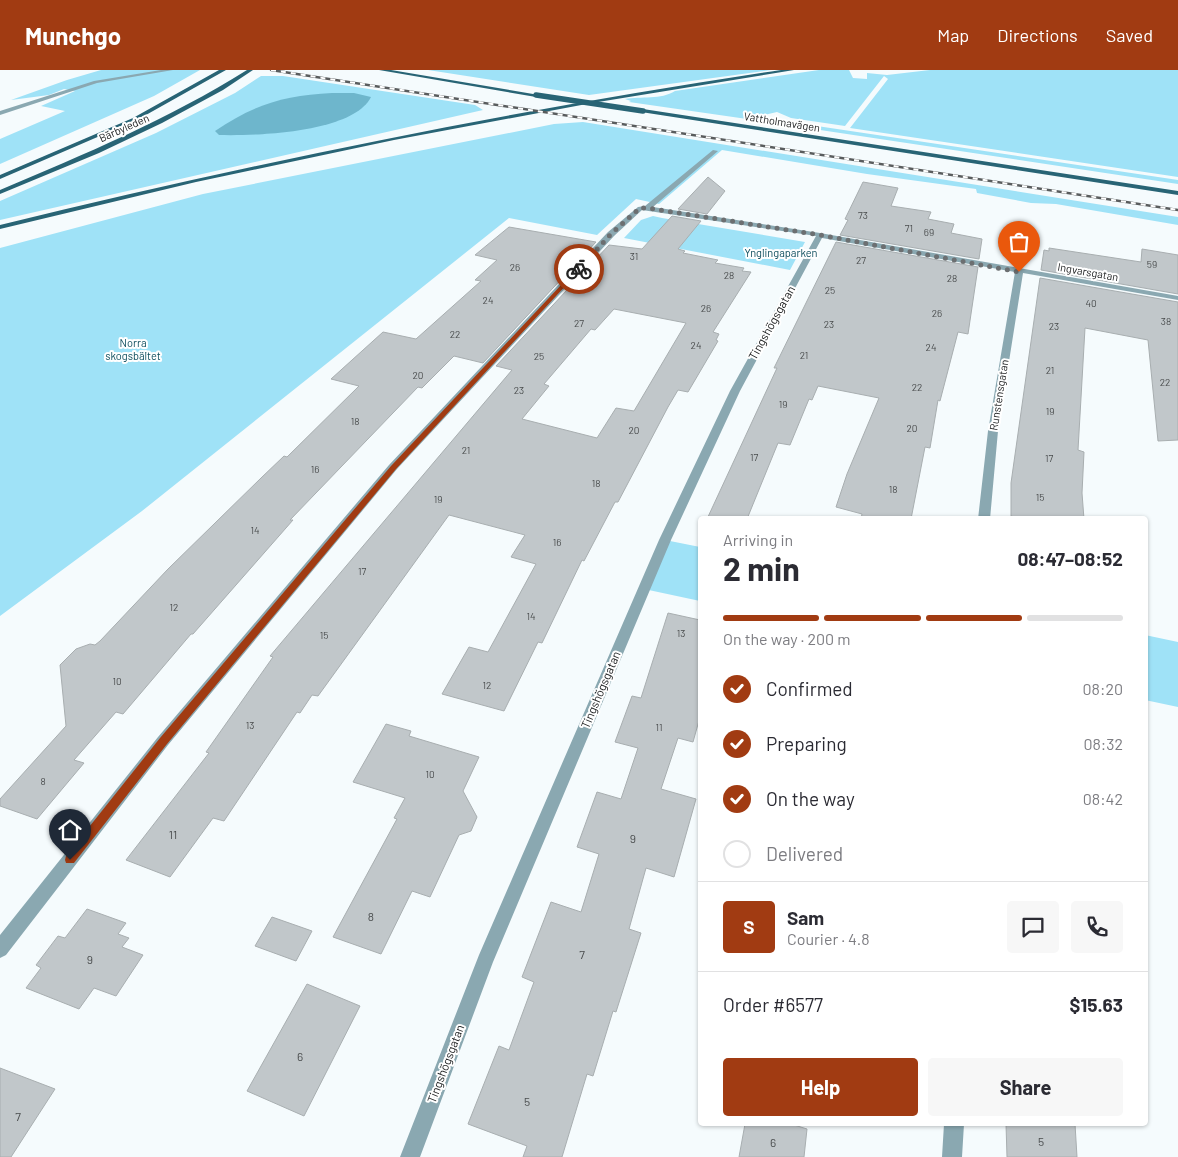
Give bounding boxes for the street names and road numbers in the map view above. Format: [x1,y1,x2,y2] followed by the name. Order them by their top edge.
[743,109,821,134] street label: Vattholmavägen
[97,111,151,144] street label: Bärbyleden
[1057,260,1120,283] street label: Ingvarsgatan
[745,283,797,362] street label: Tingshögsgatan
[986,358,1011,431] street label: Runstensgatan
[577,649,623,730] street label: Tingshögsgatan
[424,1023,466,1105] street label: Tingshögsgatan

